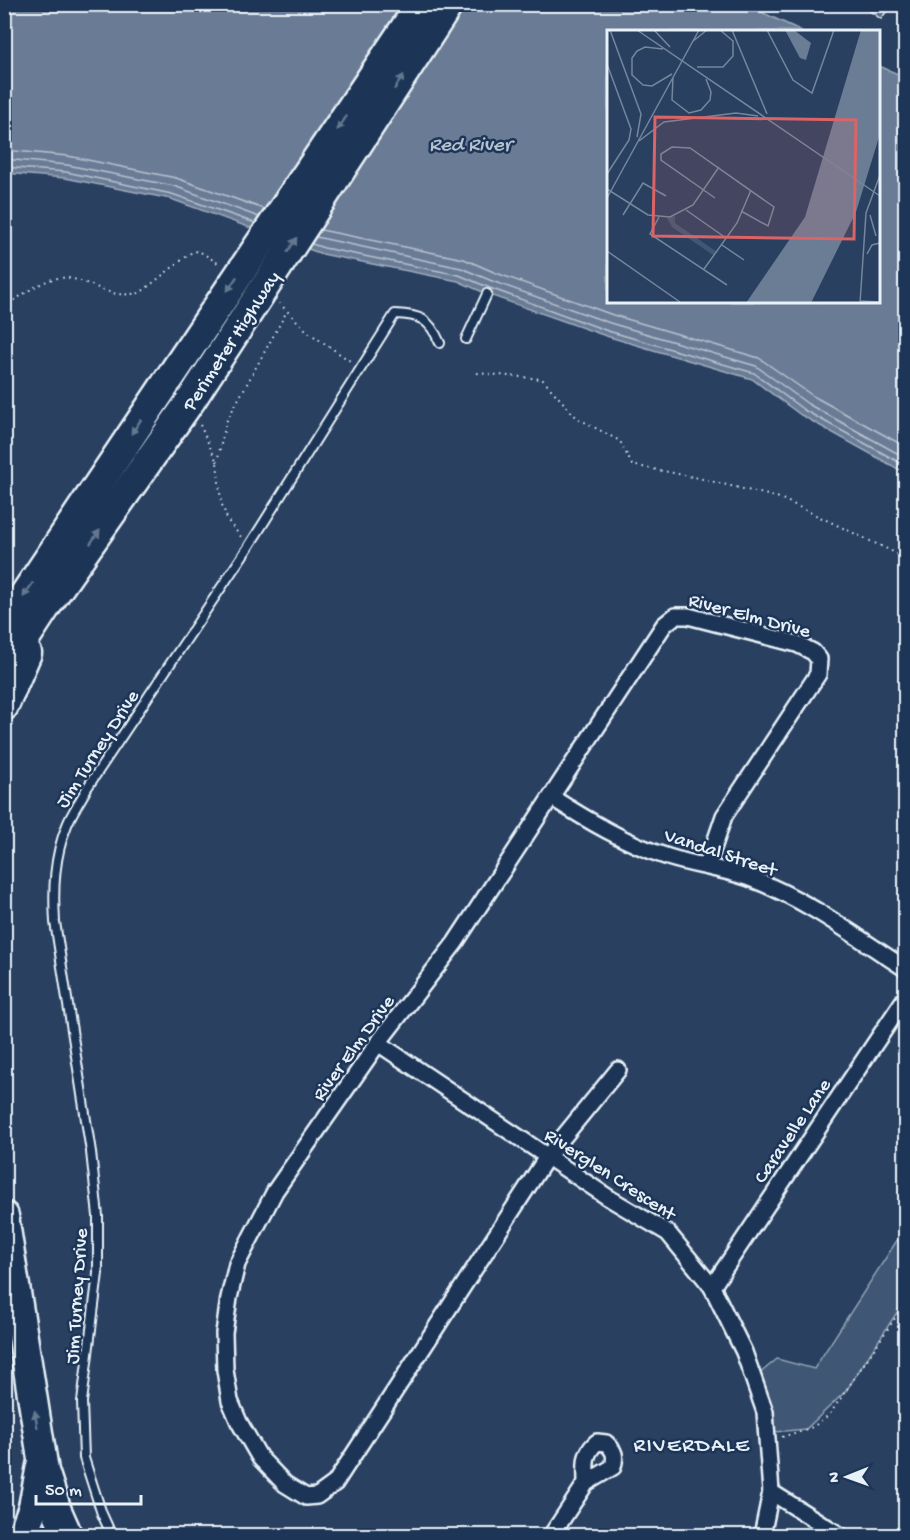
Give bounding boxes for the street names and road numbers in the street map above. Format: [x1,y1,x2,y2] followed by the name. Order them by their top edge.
[179,268,287,417] street label: Perimeter Highway
[686,590,813,645] street label: River Elm Drive
[52,686,146,813] street label: Jim Turney Drive
[660,825,781,884] street label: Vandal Street
[309,991,401,1106] street label: River Elm Drive
[750,1075,838,1189] street label: Caravelle Lane
[539,1125,681,1228] street label: Riverglen Crescent
[62,1227,95,1365] street label: Jim Turney Drive

